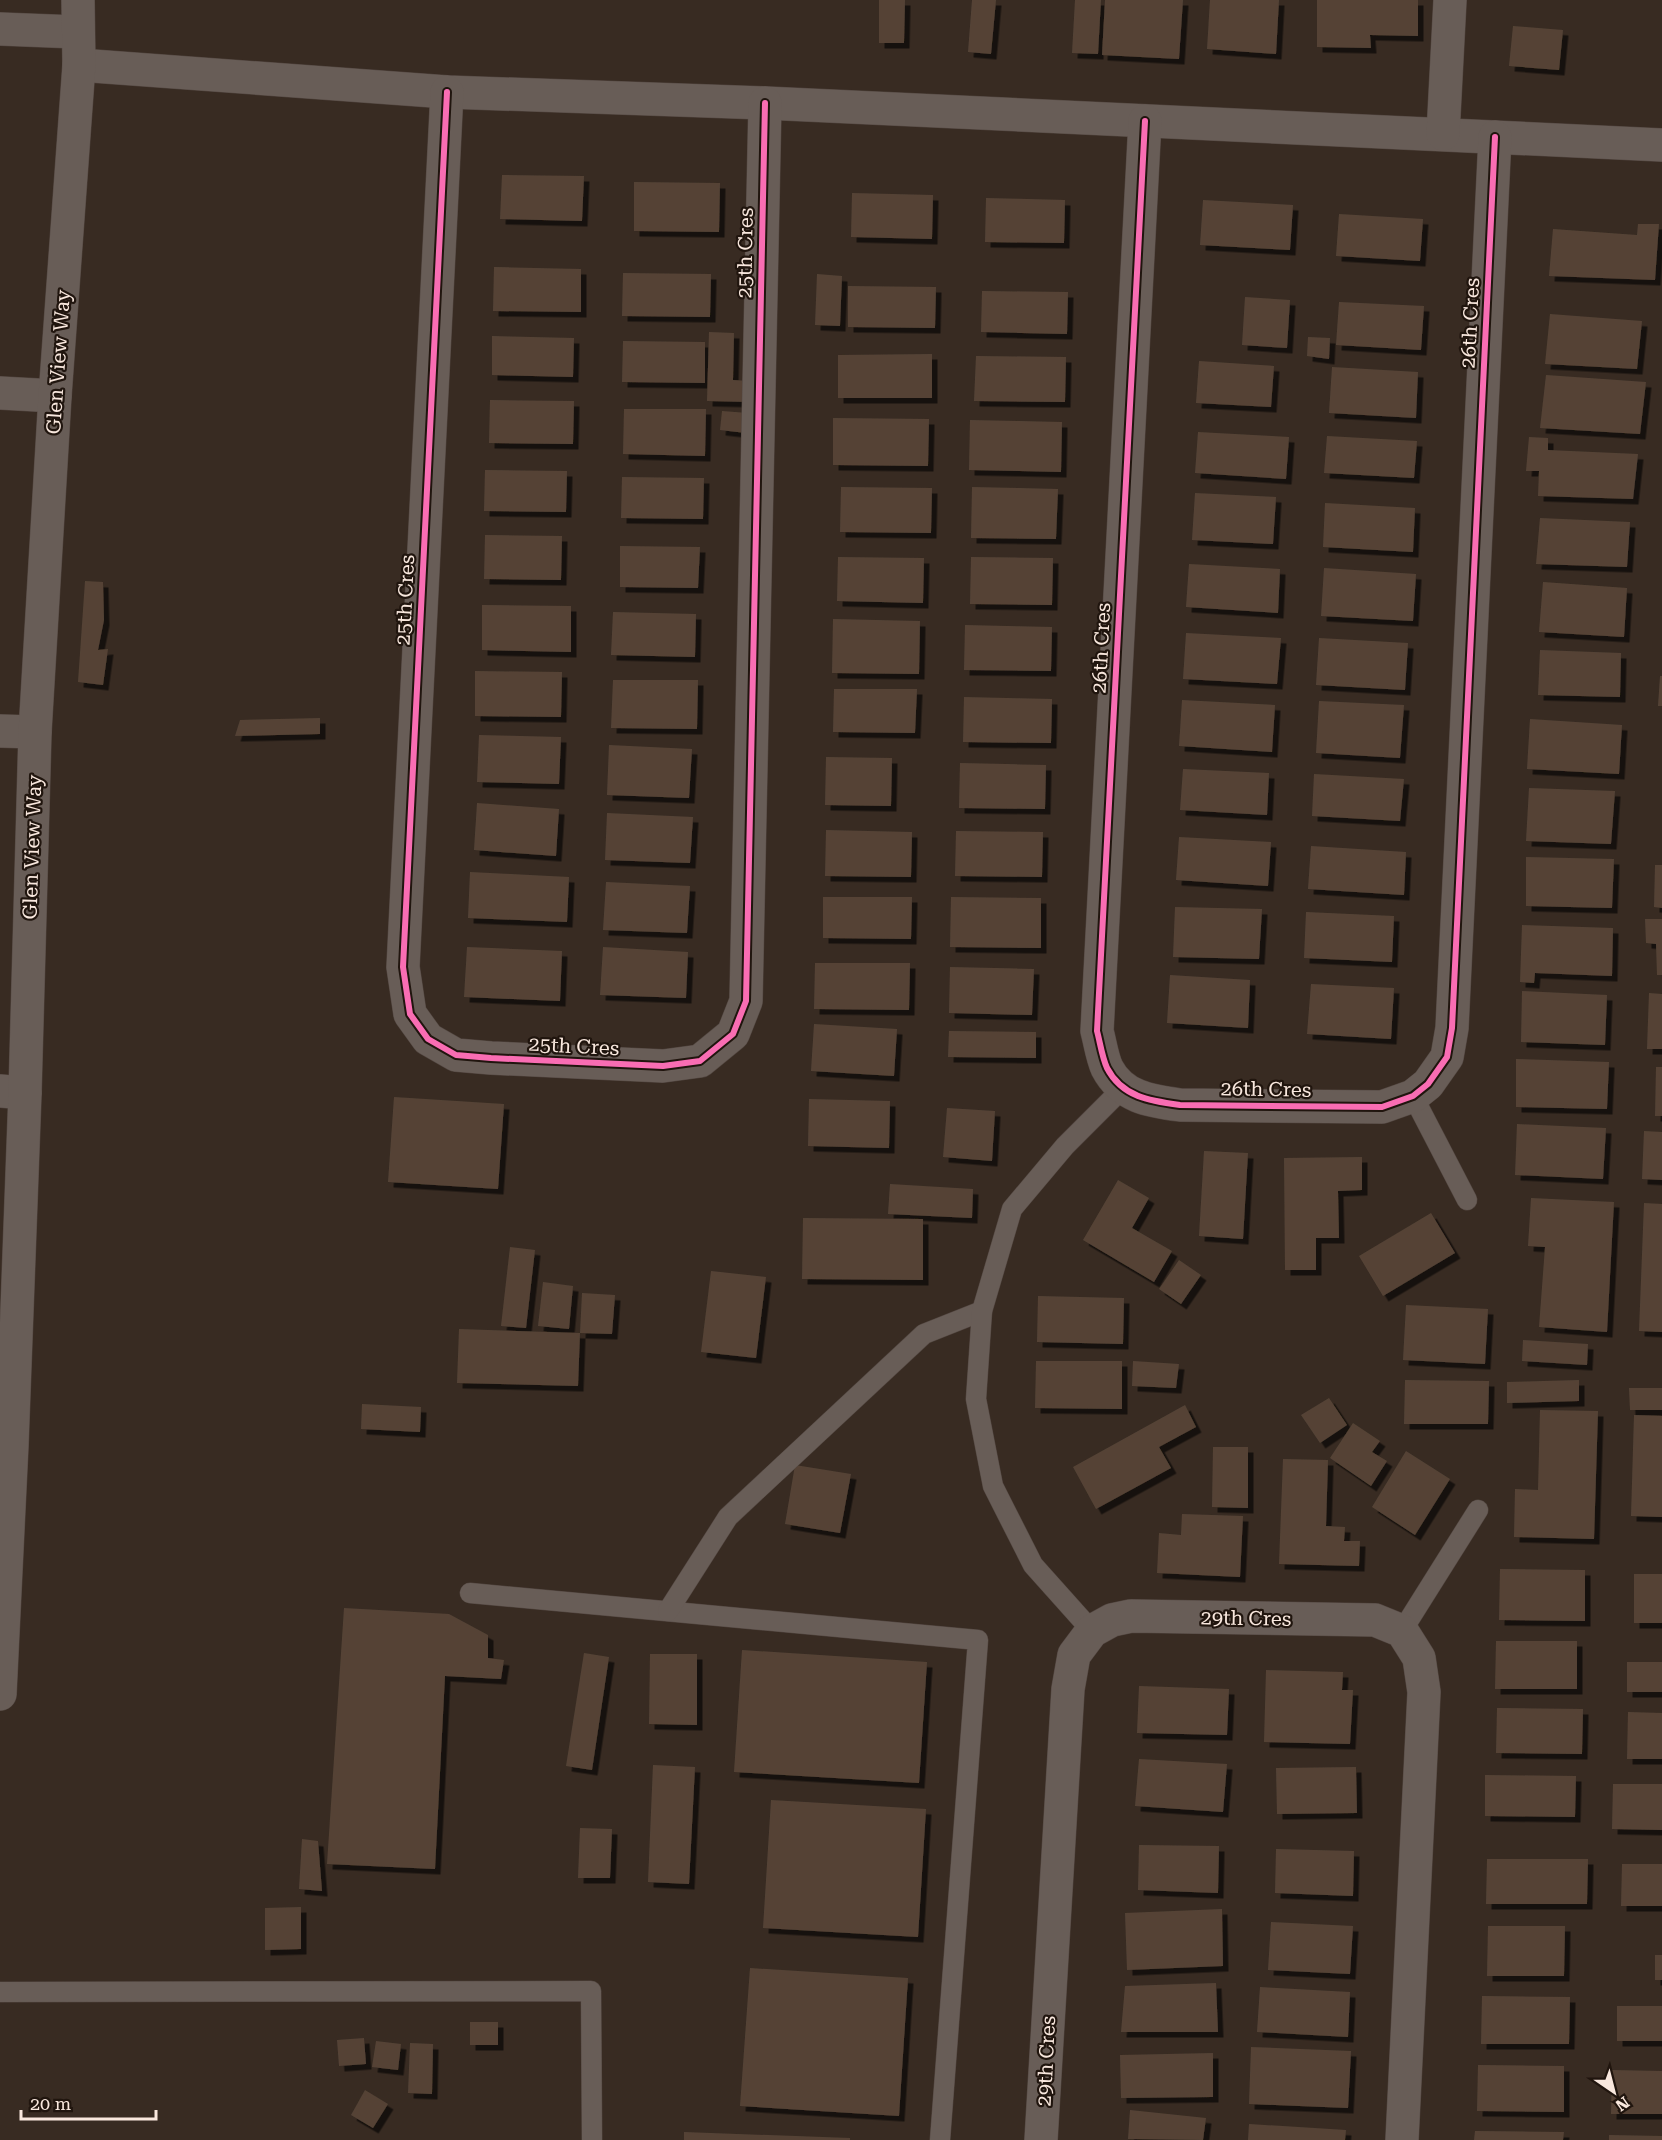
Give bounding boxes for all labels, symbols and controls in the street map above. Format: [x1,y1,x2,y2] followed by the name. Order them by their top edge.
[732,207,758,299] street label: 25th Cres
[1456,277,1484,369] street label: 26th Cres
[41,289,75,435] street label: Glen View Way
[391,554,419,646] street label: 25th Cres
[1087,602,1115,694] street label: 26th Cres
[17,774,47,920] street label: Glen View Way
[528,1032,620,1060] street label: 25th Cres
[1220,1076,1312,1102] street label: 26th Cres
[1200,1605,1292,1631] street label: 29th Cres
[1032,2015,1060,2107] street label: 29th Cres
[1584,2062,1644,2122] north arrow
[21,2083,156,2121] scale bar
[30,2093,71,2114] text: 20 m
[1612,2093,1633,2115] text: N

